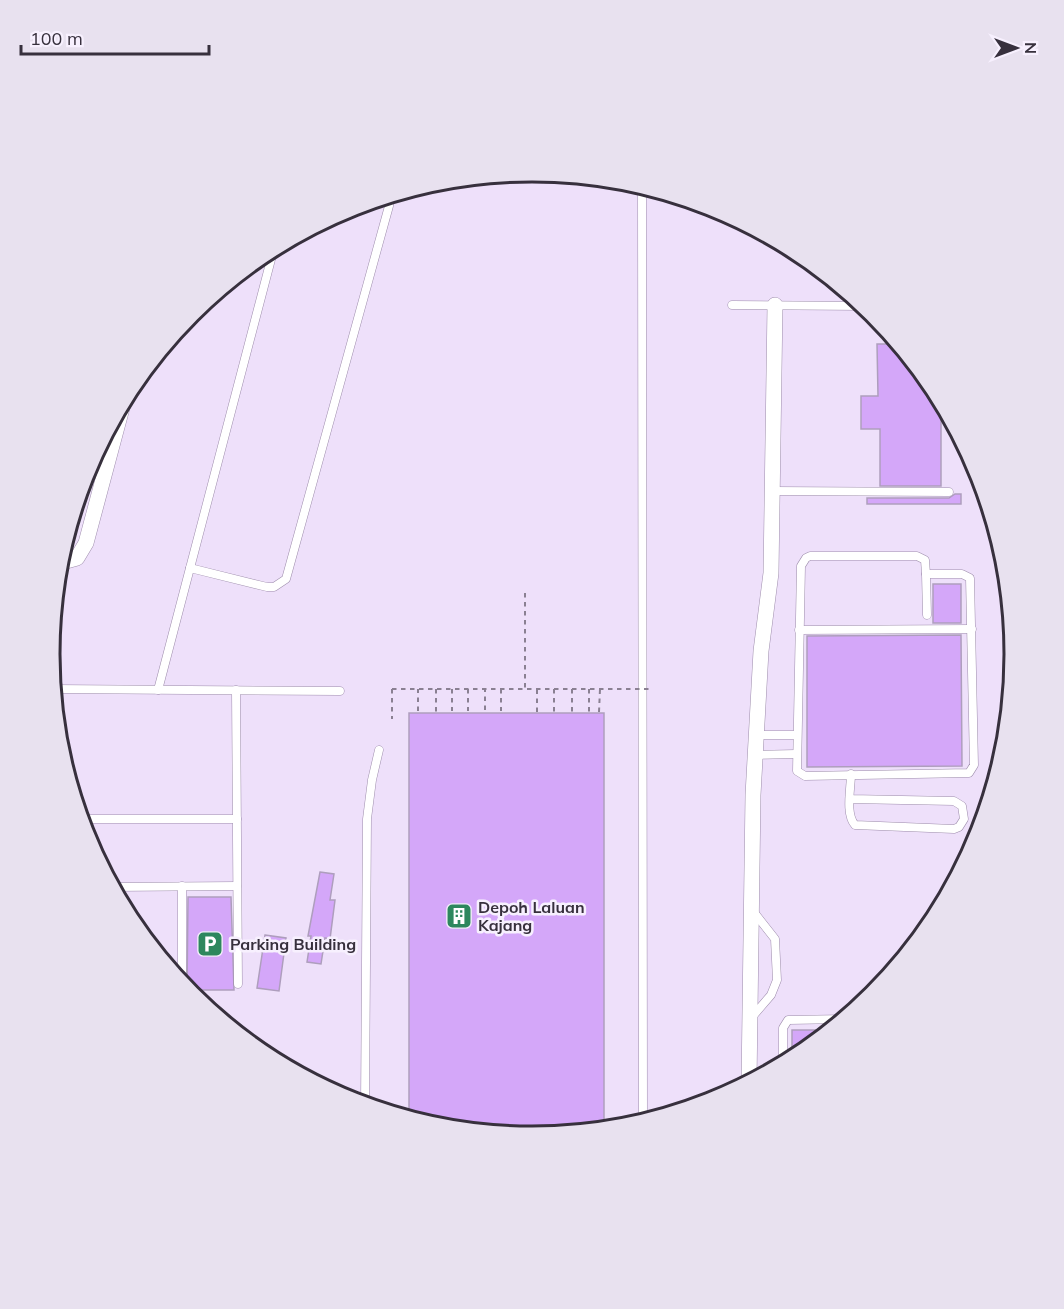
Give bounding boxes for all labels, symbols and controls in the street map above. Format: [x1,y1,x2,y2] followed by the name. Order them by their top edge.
[21,18,208,56] scale bar
[986,18,1046,78] north arrow
[30,27,83,50] text: 100 m
[1021,42,1041,54] text: N
[478,897,585,935] place label: Depoh Laluan Kajang
[444,901,474,931] building icon: Depoh Laluan Kajang
[195,929,225,959] parking icon: Parking Building
[230,934,356,954] place label: Parking Building

